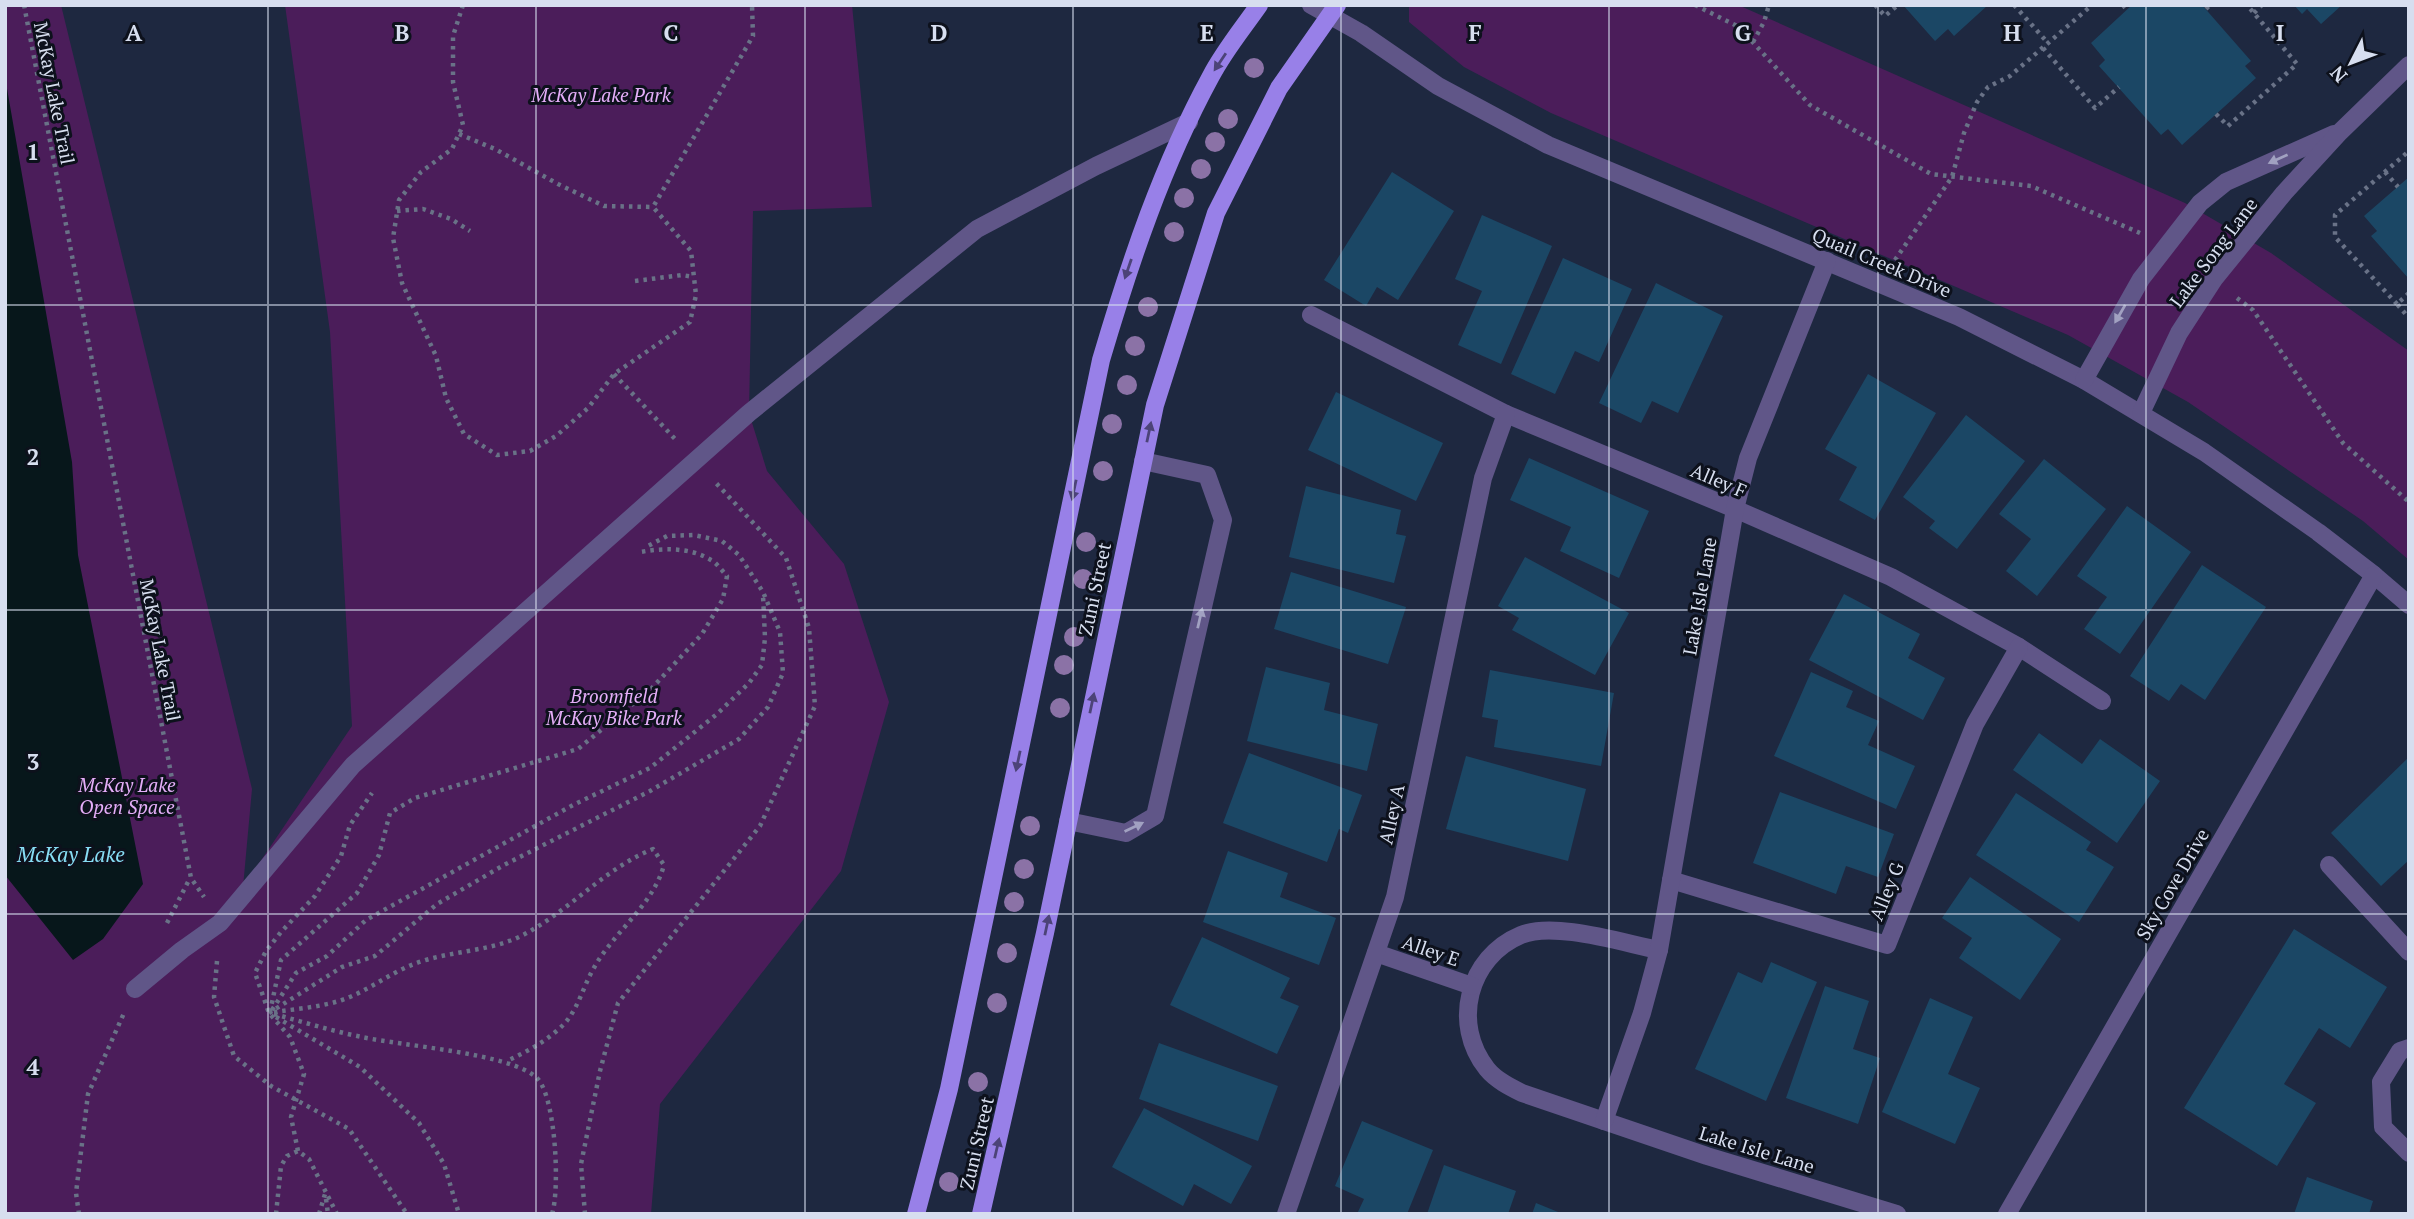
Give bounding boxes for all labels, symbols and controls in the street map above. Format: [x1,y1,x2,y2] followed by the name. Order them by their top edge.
[126,17,143,48] text: A
[395,17,410,48] text: B
[664,17,679,48] text: C
[931,17,948,48] text: D
[1200,17,1214,48] text: E
[1468,17,1482,48] text: F
[1735,17,1752,48] text: G
[2003,17,2021,48] text: H
[2276,17,2284,48] text: I
[29,20,81,166] street label: McKay Lake Trail
[2316,28,2386,98] north arrow
[1214,52,1227,71] one-way arrow
[2323,61,2352,88] text: N
[530,82,672,107] park label: McKay Lake Park
[27,136,40,167] text: 1
[2267,154,2288,165] one-way arrow
[2164,192,2262,312] street label: Lake Song Lane
[1809,221,1955,303] street label: Quail Creek Drive
[1122,259,1133,280] one-way arrow
[2114,305,2126,324] one-way arrow
[1144,421,1155,443] one-way arrow
[27,441,40,472] text: 2
[1687,457,1751,503] street label: Alley F
[1069,479,1080,501] one-way arrow
[1676,535,1722,657] street label: Lake Isle Lane
[1072,540,1116,638] street label: Zuni Street
[135,577,187,723] street label: McKay Lake Trail
[1195,607,1206,629] one-way arrow
[545,683,683,730] park label: Broomfield McKay Bike Park
[1087,692,1098,714] one-way arrow
[27,746,40,777] text: 3
[1012,750,1023,772] one-way arrow
[77,772,176,819] park label: McKay Lake Open Space
[1372,782,1410,846] street label: Alley A
[1124,822,1144,834] one-way arrow
[2130,824,2214,944] street label: Sky Cove Drive
[16,840,125,868] water label: McKay Lake
[1863,858,1909,924] street label: Alley G
[1041,914,1052,936] one-way arrow
[1399,929,1463,971] street label: Alley E
[27,1051,40,1082] text: 4
[953,1094,999,1192] street label: Zuni Street
[1696,1120,1818,1178] street label: Lake Isle Lane
[992,1136,1003,1158] one-way arrow

